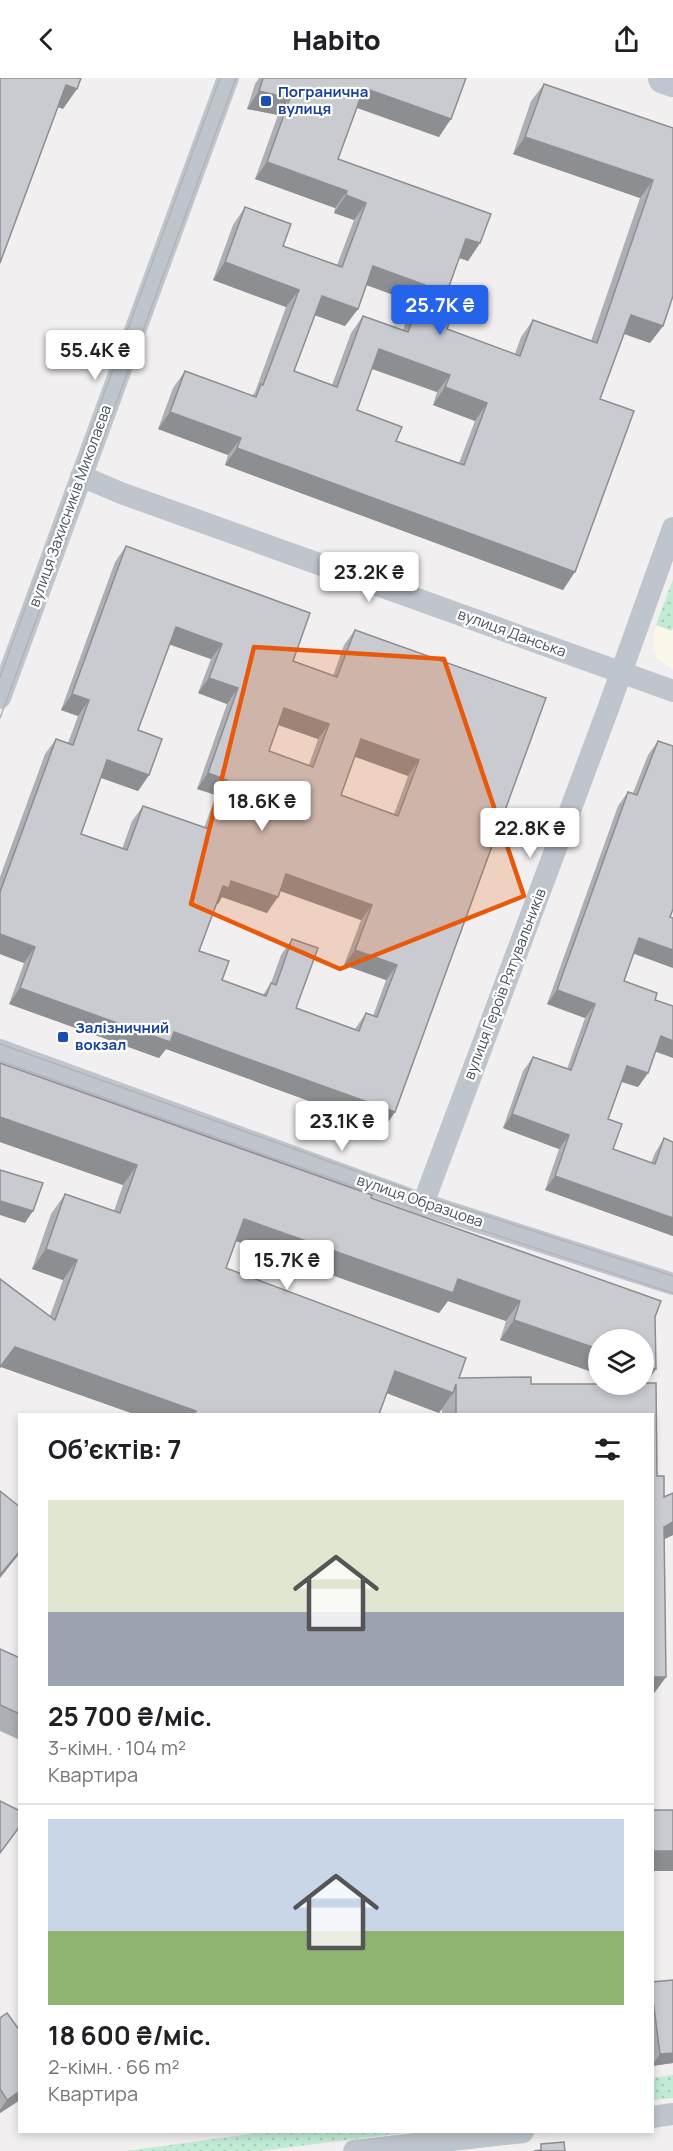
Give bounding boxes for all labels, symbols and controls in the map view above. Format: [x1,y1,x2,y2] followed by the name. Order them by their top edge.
[292,21,381,58] text: Habito
[30,23,63,56] icon: back
[610,23,643,56] icon: share
[278,81,368,119] place label: Погранична вулиця
[259,94,273,108] marker: Погранична вулиця
[385,285,495,336] pin: 25.7K ₴
[405,291,475,318] text: 25.7K ₴
[40,330,150,381] pin: 55.4K ₴
[60,336,130,363] text: 55.4K ₴
[23,402,116,610] street label: вулиця Захисників Миколаєва
[314,552,424,603] pin: 23.2K ₴
[334,558,404,585] text: 23.2K ₴
[455,603,569,662] street label: вулиця Данська
[207,781,317,832] pin: 18.6K ₴
[228,787,296,814] text: 18.6K ₴
[475,808,585,859] pin: 22.8K ₴
[494,814,566,841] text: 22.8K ₴
[458,885,551,1082] street label: вулиця Героїв Рятувальників
[75,1017,169,1055] place label: Залізничний вокзал
[56,1030,70,1044] marker: Залізничний вокзал
[287,1101,397,1152] pin: 23.1K ₴
[309,1107,375,1134] text: 23.1K ₴
[354,1169,486,1232] street label: вулиця Образцова
[232,1240,342,1291] pin: 15.7K ₴
[254,1246,320,1273] text: 15.7K ₴
[588,1329,654,1395] map controls
[588,1329,654,1395] button: layers
[48,1431,181,1467] text: Об’єктів: 7
[591,1433,624,1466] icon: filters
[282,1539,390,1647] icon: home
[48,1698,212,1734] text: 25 700 ₴/міс.
[48,1734,186,1761] text: 3-кімн. · 104 m²
[48,1761,138,1788] text: Квартира
[282,1858,390,1966] icon: home
[48,2017,211,2053] text: 18 600 ₴/міс.
[48,2053,179,2080] text: 2-кімн. · 66 m²
[48,2080,138,2107] text: Квартира

